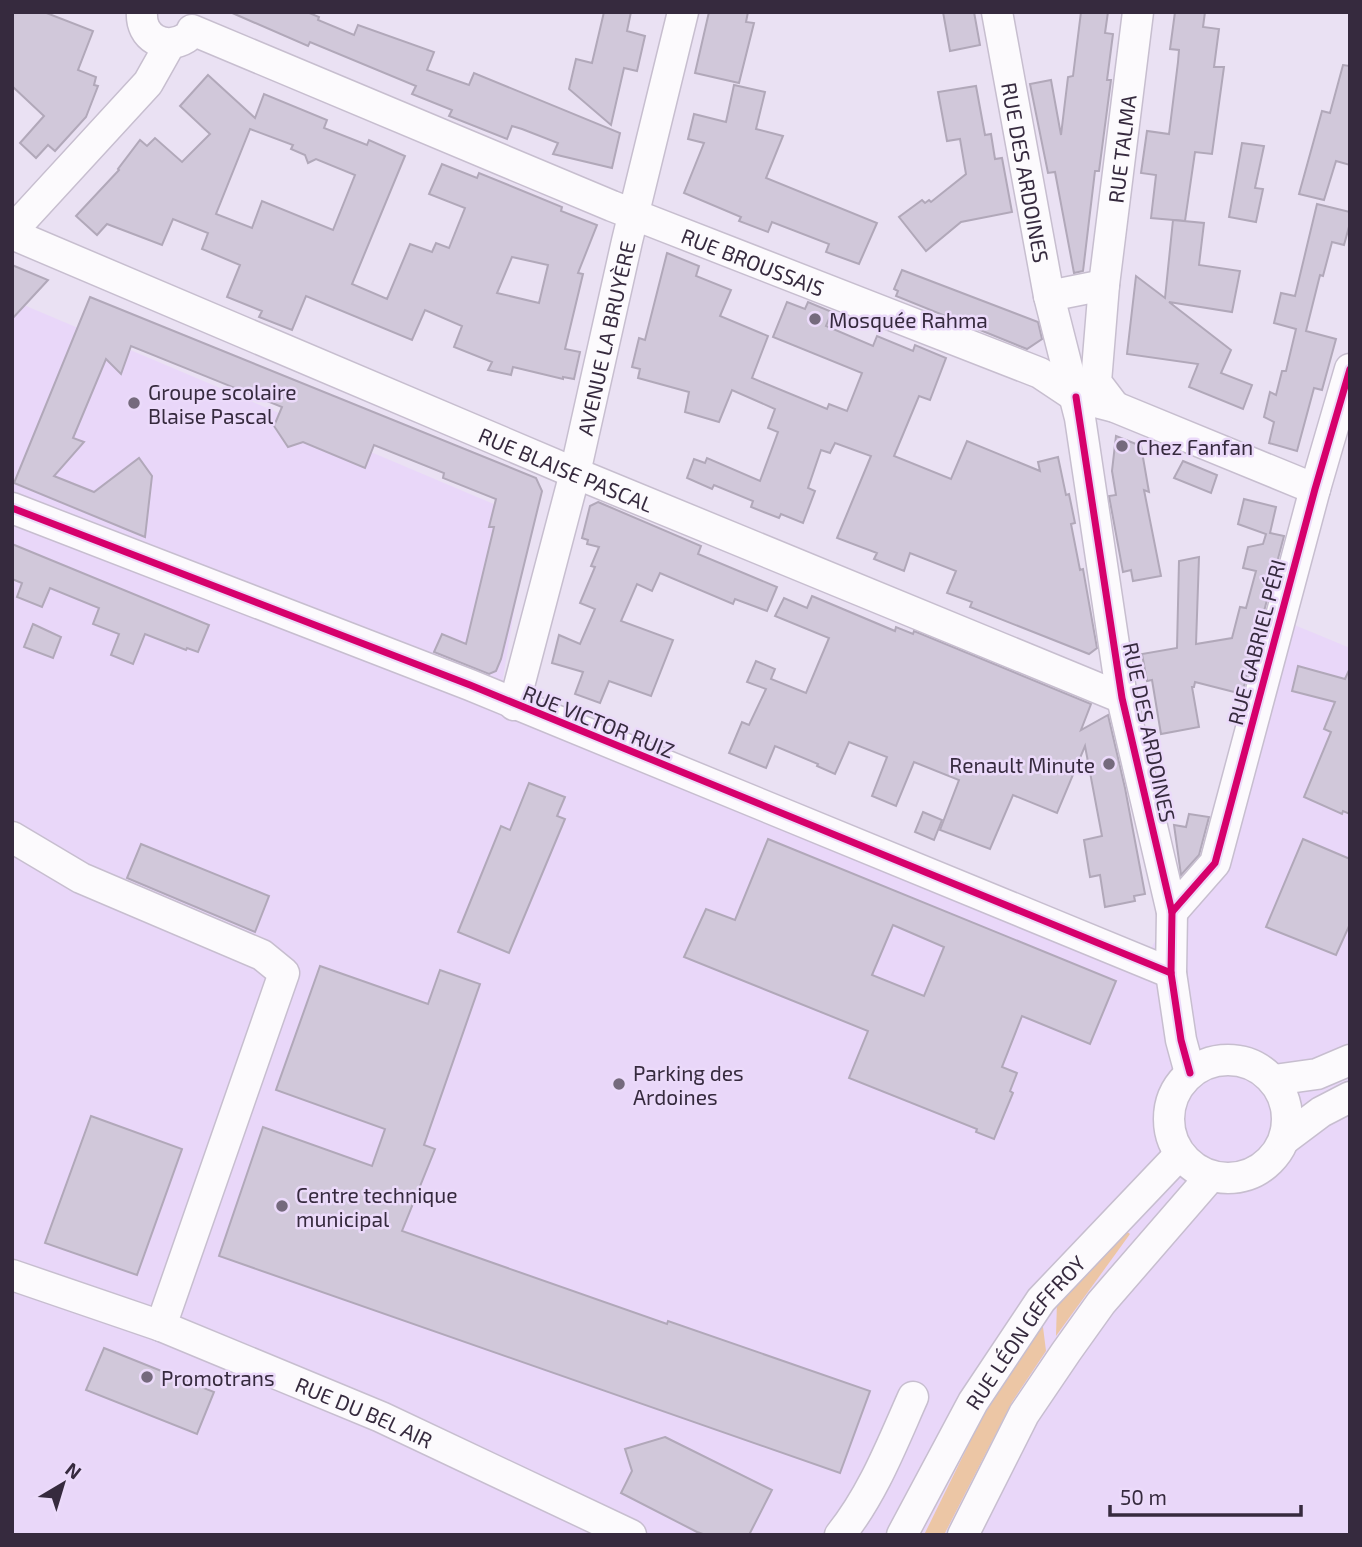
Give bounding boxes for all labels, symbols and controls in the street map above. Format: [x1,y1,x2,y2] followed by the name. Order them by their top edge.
[998,80,1055,265] street label: RUE DES ARDOINES
[1102,93,1140,205] street label: RUE TALMA
[678,222,828,300] street label: RUE BROUSSAIS
[571,239,639,438] street label: AVENUE LA BRUYÈRE
[829,307,988,332] place label: Mosquée Rahma
[807,311,823,327] marker: Mosquée Rahma
[148,379,296,428] place label: Groupe scolaire Blaise Pascal
[126,395,142,411] marker: Groupe scolaire Blaise Pascal
[475,421,657,516] street label: RUE BLAISE PASCAL
[1136,434,1253,459] place label: Chez Fanfan
[1114,438,1130,454] marker: Chez Fanfan
[1222,556,1290,728] street label: RUE GABRIEL PÉRI
[1119,640,1181,824] street label: RUE DES ARDOINES
[520,679,678,763] street label: RUE VICTOR RUIZ
[949,752,1095,777] place label: Renault Minute
[1101,756,1117,772] marker: Renault Minute
[633,1060,744,1109] place label: Parking des Ardoines
[611,1076,627,1092] marker: Parking des Ardoines
[296,1182,458,1231] place label: Centre technique municipal
[274,1198,290,1214] marker: Centre technique municipal
[959,1250,1090,1414] street label: RUE LÉON GEFFROY
[161,1365,275,1390] place label: Promotrans
[139,1369,155,1385] marker: Promotrans
[292,1371,437,1452] street label: RUE DU BEL AIR
[28,1449,98,1519] north arrow
[61,1457,86,1483] text: N
[1110,1474,1301,1518] scale bar
[1120,1484,1167,1509] text: 50 m

